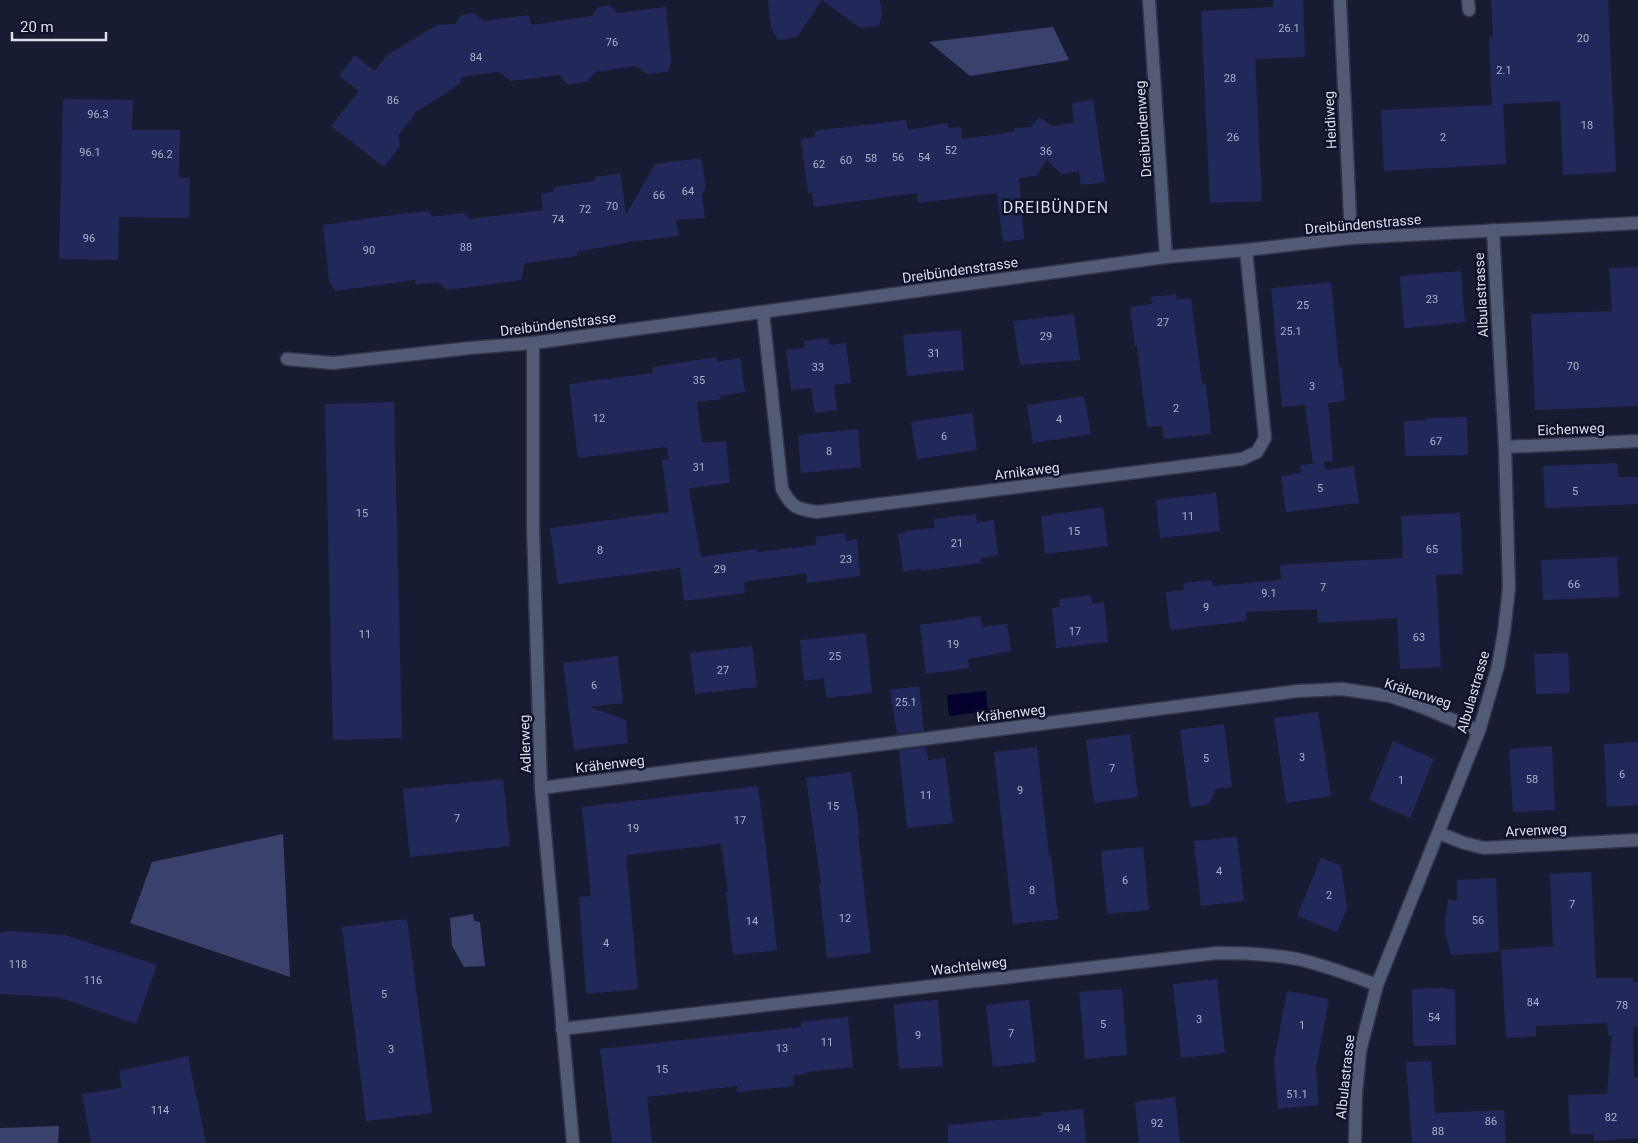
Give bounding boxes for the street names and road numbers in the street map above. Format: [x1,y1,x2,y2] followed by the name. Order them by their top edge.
[1132,80,1154,178] street label: Dreibündenweg
[1320,91,1340,149] street label: Heidiweg
[1304,211,1422,237] street label: Dreibündenstrasse
[1471,252,1491,338] street label: Albulastrasse
[901,254,1019,286] street label: Dreibündenstrasse
[499,309,617,339] street label: Dreibündenstrasse
[1537,420,1605,438] street label: Eichenweg
[994,459,1060,483] street label: Arnikaweg
[1454,649,1492,735] street label: Albulastrasse
[1382,675,1454,711] street label: Krähenweg
[976,701,1046,725] street label: Krähenweg
[516,714,534,774] street label: Adlerweg
[575,752,645,776] street label: Krähenweg
[1505,820,1567,840] street label: Arvenweg
[930,953,1008,979] street label: Wachtelweg
[1333,1034,1357,1120] street label: Albulastrasse

